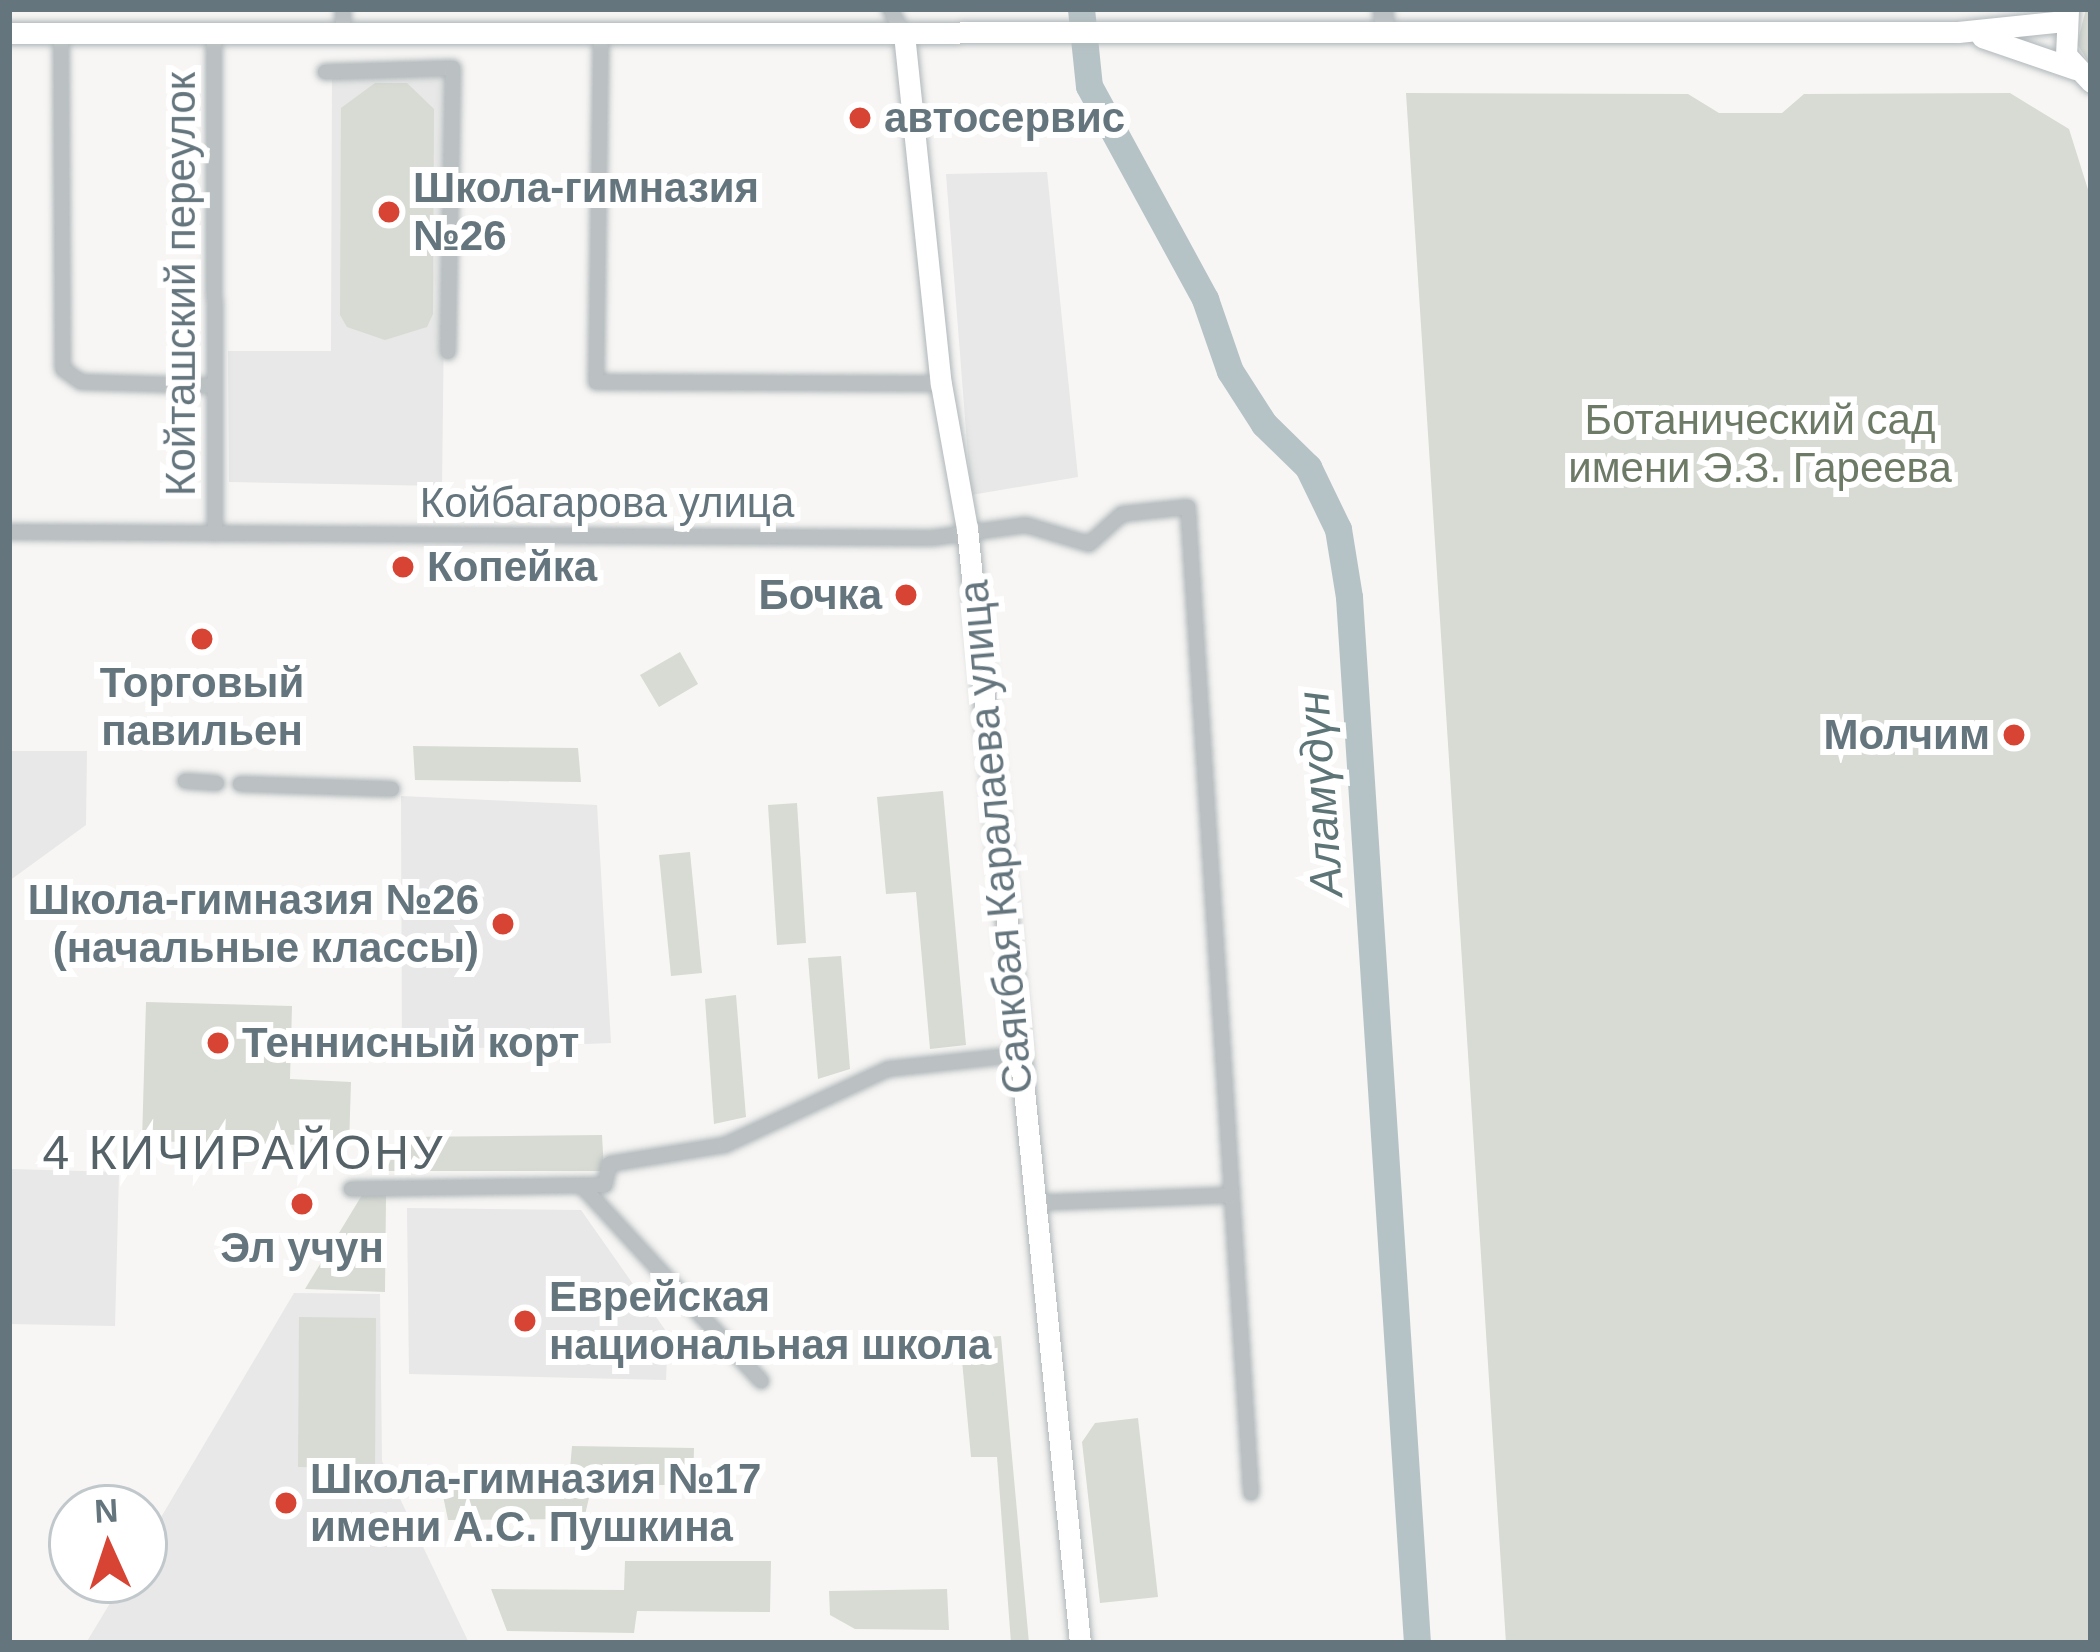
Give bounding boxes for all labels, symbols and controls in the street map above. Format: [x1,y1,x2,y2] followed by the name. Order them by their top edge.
[156,72,206,496] street label: Койташский переулок
[884,93,1125,143] place label: автосервис
[847,105,873,131] marker: автосервис
[413,163,759,262] place label: Школа-гимназия №26
[376,199,402,225] marker: Школа-гимназия №26
[1568,395,1952,494] park label: Ботанический сад имени Э.З. Гареева
[420,478,794,528] street label: Койбагарова улица
[427,542,597,592] place label: Копейка
[390,554,416,580] marker: Копейка
[758,570,882,620] place label: Бочка
[948,578,1044,1096] street label: Саякбая Каралаева улица
[893,582,919,608] marker: Бочка
[189,626,215,652] marker: Торговый павильен
[100,658,304,756] place label: Торговый павильен
[1286,689,1354,899] water label: Аламүдүн
[1823,710,1990,760] place label: Молчим
[2001,722,2027,748] marker: Молчим
[28,875,479,974] place label: Школа-гимназия №26 (начальные классы)
[490,911,516,937] marker: Школа-гимназия №26 (начальные классы)
[242,1018,579,1068] place label: Теннисный корт
[205,1030,231,1056] marker: Теннисный корт
[43,1124,445,1182] district label: 4 КИЧИРАЙОНУ
[289,1191,315,1217] marker: Эл учун
[220,1223,384,1273] place label: Эл учун
[549,1272,991,1370] place label: Еврейская национальная школа
[512,1308,538,1334] marker: Еврейская национальная школа
[310,1454,761,1552] place label: Школа-гимназия №17 имени А.С. Пушкина
[48,1484,168,1604] north arrow
[273,1490,299,1516] marker: Школа-гимназия №17 имени А.С. Пушкина
[93,1491,119,1530] text: N

